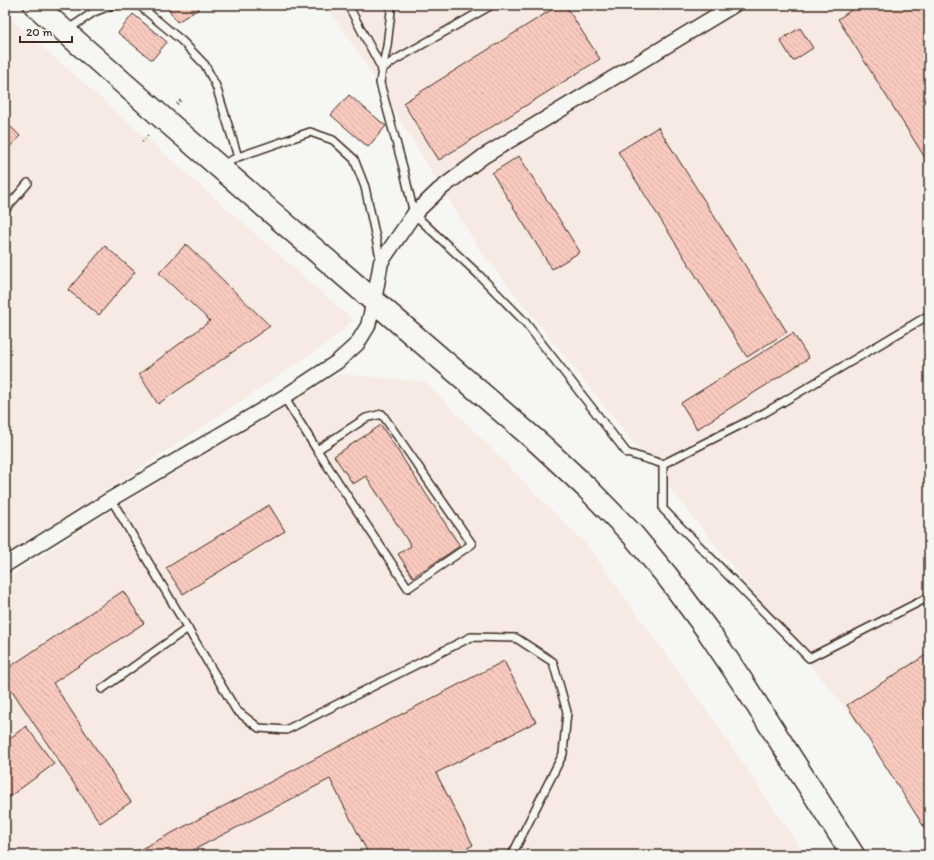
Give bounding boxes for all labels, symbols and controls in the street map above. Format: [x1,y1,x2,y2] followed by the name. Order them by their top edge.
[20,18,72,44] scale bar
[26,25,53,39] text: 20 m

